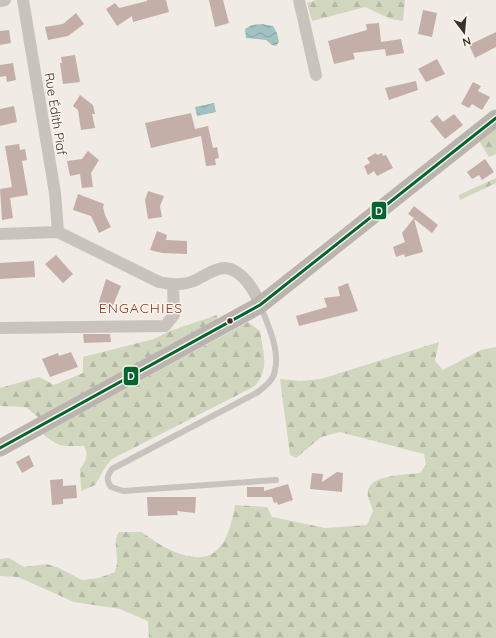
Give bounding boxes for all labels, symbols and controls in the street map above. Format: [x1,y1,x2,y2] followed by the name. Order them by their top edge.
[444,12,484,52] north arrow
[461,34,473,49] text: N
[42,72,70,157] street label: Rue Édith Piaf
[371,201,387,220] line badge: D
[375,204,383,218] text: D
[99,299,183,317] district label: ENGACHIES
[225,316,235,326] unlabelled marker
[123,366,139,386] line badge: D
[127,369,135,383] text: D

